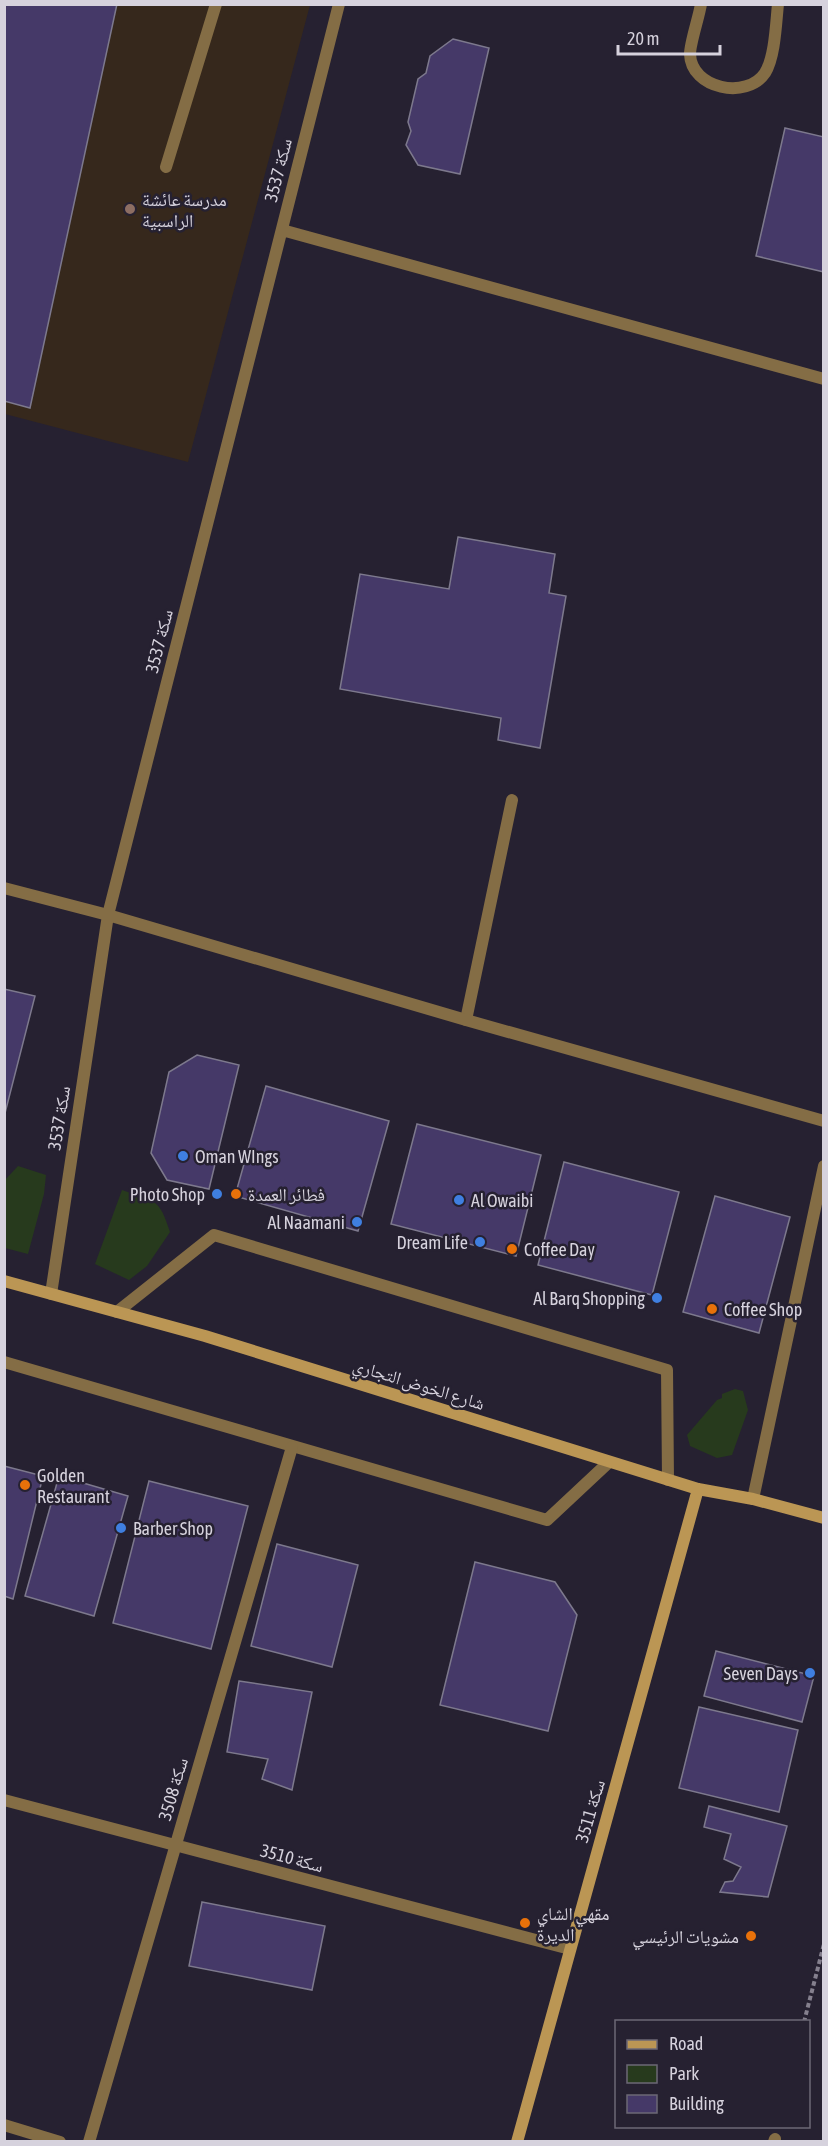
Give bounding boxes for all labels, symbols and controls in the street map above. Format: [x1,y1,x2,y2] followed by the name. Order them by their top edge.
[618,18,720,56] scale bar
[627,28,659,49] text: 20 m
[260,136,296,204] street label: سكة 3537
[142,189,227,231] place label: مدرسة عائشة الراسبية
[123,202,137,216] marker: مدرسة عائشة الراسبية
[141,607,177,675] street label: سكة 3537
[44,1084,74,1152] street label: سكة 3537
[195,1146,279,1167] place label: Oman WIngs
[176,1149,190,1163] marker: Oman WIngs
[130,1184,205,1205] place label: Photo Shop
[248,1184,325,1205] place label: فطائر العمدة
[210,1187,224,1201] marker: Photo Shop
[229,1187,243,1201] marker: فطائر العمدة
[471,1190,533,1211] place label: Al Owaibi
[452,1193,466,1207] marker: Al Owaibi
[267,1212,345,1233] place label: Al Naamani
[350,1215,364,1229] marker: Al Naamani
[396,1232,468,1253] place label: Dream Life
[473,1235,487,1249] marker: Dream Life
[524,1239,595,1260] place label: Coffee Day
[505,1242,519,1256] marker: Coffee Day
[533,1288,645,1309] place label: Al Barq Shopping
[650,1291,664,1305] marker: Al Barq Shopping
[724,1299,802,1320] place label: Coffee Shop
[705,1302,719,1316] marker: Coffee Shop
[349,1354,487,1418] street label: شارع الخوض التجاري
[37,1465,110,1507] place label: Golden Restaurant
[18,1478,32,1492] marker: Golden Restaurant
[133,1518,213,1539] place label: Barber Shop
[114,1521,128,1535] marker: Barber Shop
[724,1663,798,1684] place label: Seven Days
[803,1666,817,1680] marker: Seven Days
[154,1755,192,1823] street label: سكة 3508
[571,1777,609,1845] street label: سكة 3511
[258,1840,326,1876] street label: سكة 3510
[537,1903,610,1945] place label: مقهي الشاي الديرة
[518,1916,532,1930] marker: مقهي الشاي الديرة
[632,1926,739,1951] place label: مشويات الرئيسي
[744,1929,758,1943] marker: مشويات الرئيسي
[615,2020,810,2128] legend
[669,2033,703,2054] text: Road
[669,2063,699,2084] text: Park
[669,2093,724,2114] text: Building

